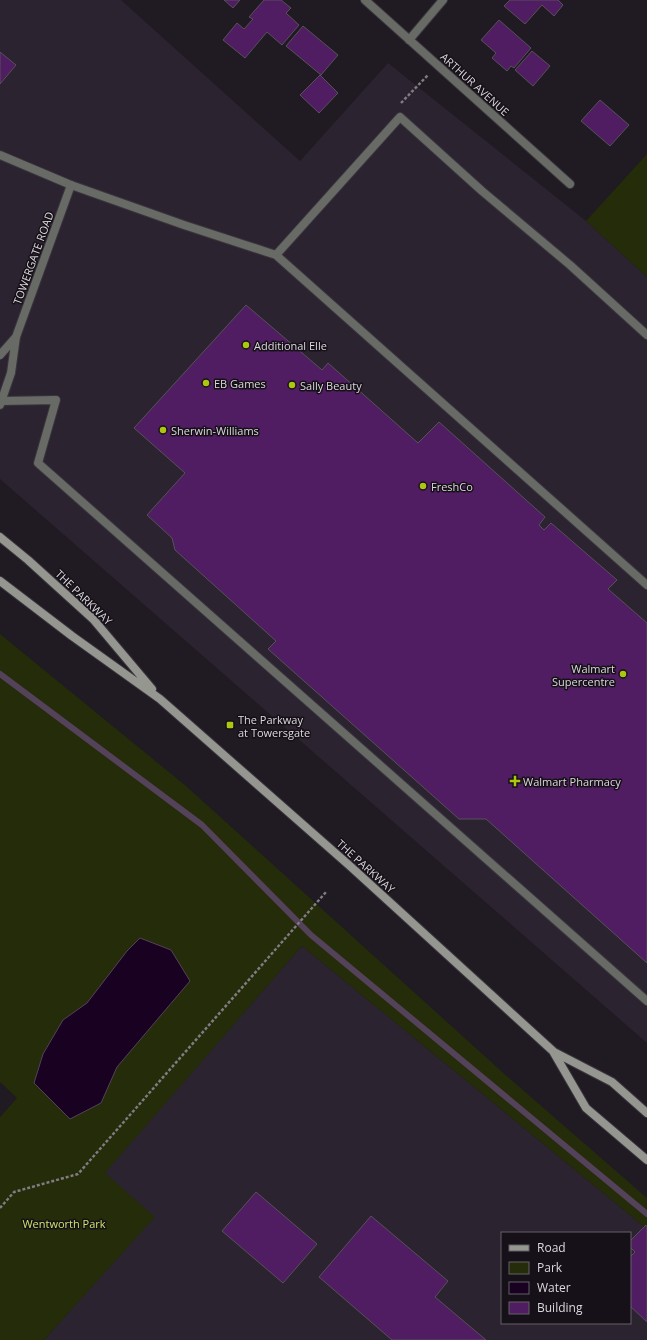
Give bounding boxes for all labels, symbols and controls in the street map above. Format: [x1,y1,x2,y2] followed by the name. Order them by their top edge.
[437,49,513,119] street label: ARTHUR AVENUE
[9,209,57,307] street label: TOWERGATE ROAD
[254,338,327,353] place label: Additional Elle
[241,340,251,350] marker: Additional Elle
[214,376,266,391] place label: EB Games
[201,378,211,388] marker: EB Games
[300,378,362,393] place label: Sally Beauty
[287,380,297,390] marker: Sally Beauty
[171,423,259,438] place label: Sherwin-Williams
[158,425,168,435] marker: Sherwin-Williams
[431,479,473,494] place label: FreshCo
[418,481,428,491] marker: FreshCo
[52,566,116,629] street label: THE PARKWAY
[552,661,615,689] place label: Walmart Supercentre
[618,669,628,679] marker: Walmart Supercentre
[238,712,310,740] place label: The Parkway at Towersgate
[225,720,235,730] marker: The Parkway at Towersgate
[523,774,621,789] place label: Walmart Pharmacy
[510,776,520,786] marker: Walmart Pharmacy
[334,836,399,897] street label: THE PARKWAY
[22,1216,106,1231] park label: Wentworth Park
[501,1232,631,1324] legend
[537,1239,566,1256] text: Road
[537,1259,563,1276] text: Park
[537,1279,571,1296] text: Water
[537,1299,583,1316] text: Building

